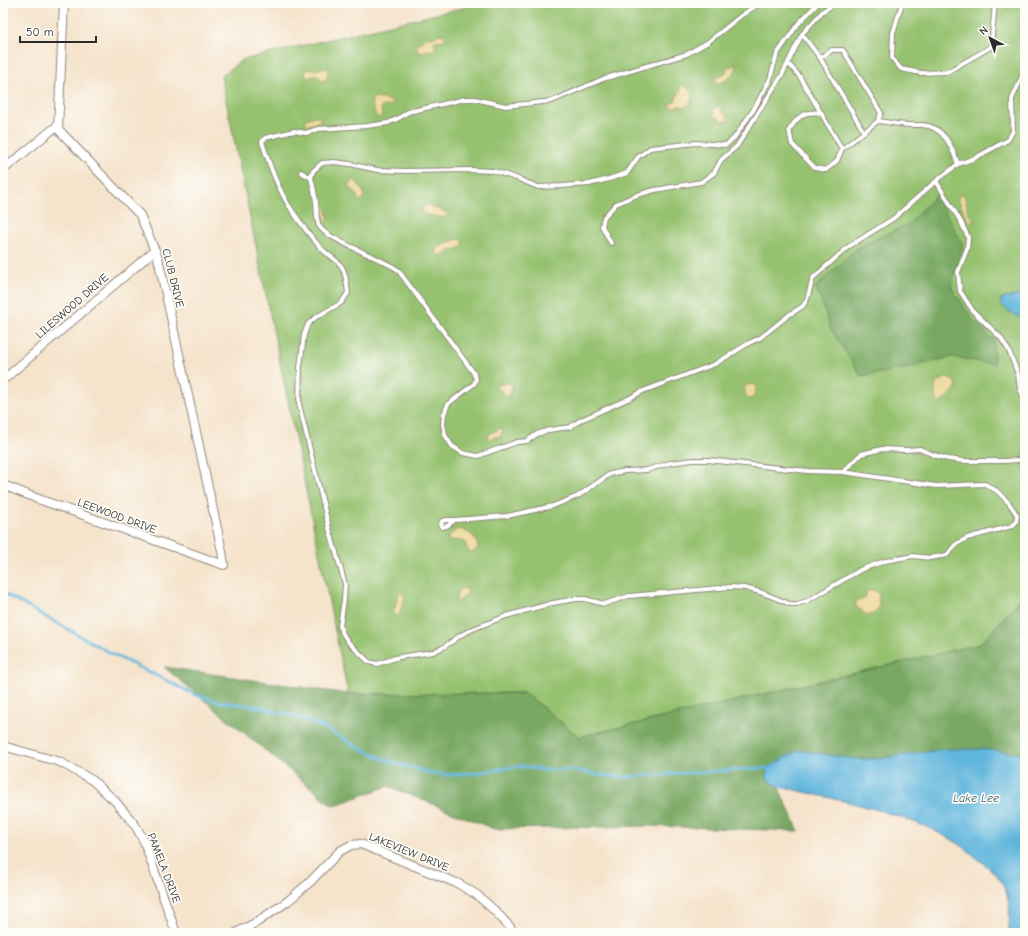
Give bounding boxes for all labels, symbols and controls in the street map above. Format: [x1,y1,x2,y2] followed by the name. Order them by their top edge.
[20,18,96,44] scale bar
[970,18,1010,58] north arrow
[977,24,991,38] text: N
[26,25,54,39] text: 50 m
[159,247,187,309] street label: CLUB DRIVE
[33,271,111,341] street label: LILESWOOD DRIVE
[76,496,159,536] street label: LEEWOOD DRIVE
[953,791,999,805] water label: Lake Lee
[367,830,451,874] street label: LAKEVIEW DRIVE
[145,831,183,905] street label: PAMELA DRIVE

